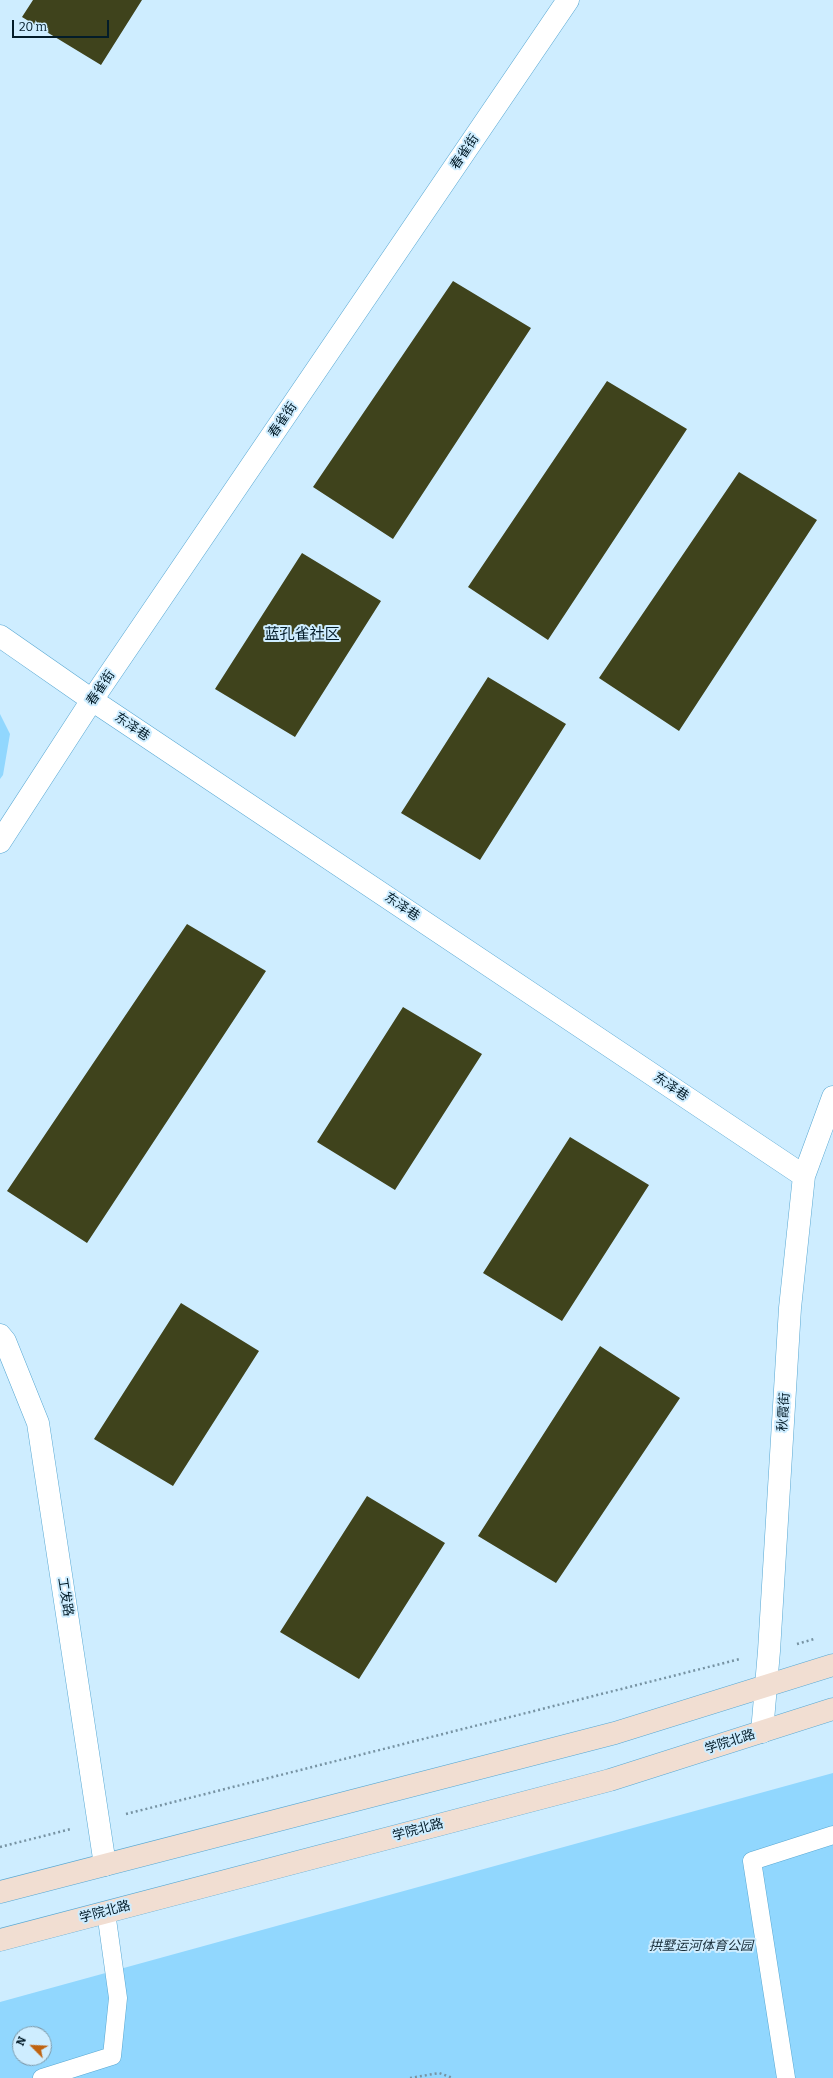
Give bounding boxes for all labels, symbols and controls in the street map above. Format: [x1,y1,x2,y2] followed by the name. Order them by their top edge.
[14,12,111,38] scale bar
[19,20,47,34] text: 20 m
[448,131,482,173] street label: 春雀街
[266,399,300,441] street label: 春雀街
[265,626,339,644] district label: 蓝孔雀社区
[84,667,118,709] street label: 春雀街
[111,710,153,744] street label: 东泽巷
[381,890,423,924] street label: 东泽巷
[650,1070,692,1104] street label: 东泽巷
[775,1392,793,1432] street label: 秋霞街
[54,1577,76,1617] street label: 工发路
[703,1727,757,1757] street label: 学院北路
[391,1816,445,1844] street label: 学院北路
[78,1898,132,1926] street label: 学院北路
[649,1938,753,1954] park label: 拱墅运河体育公园
[12,2026,52,2066] north arrow
[14,2035,29,2048] text: N

